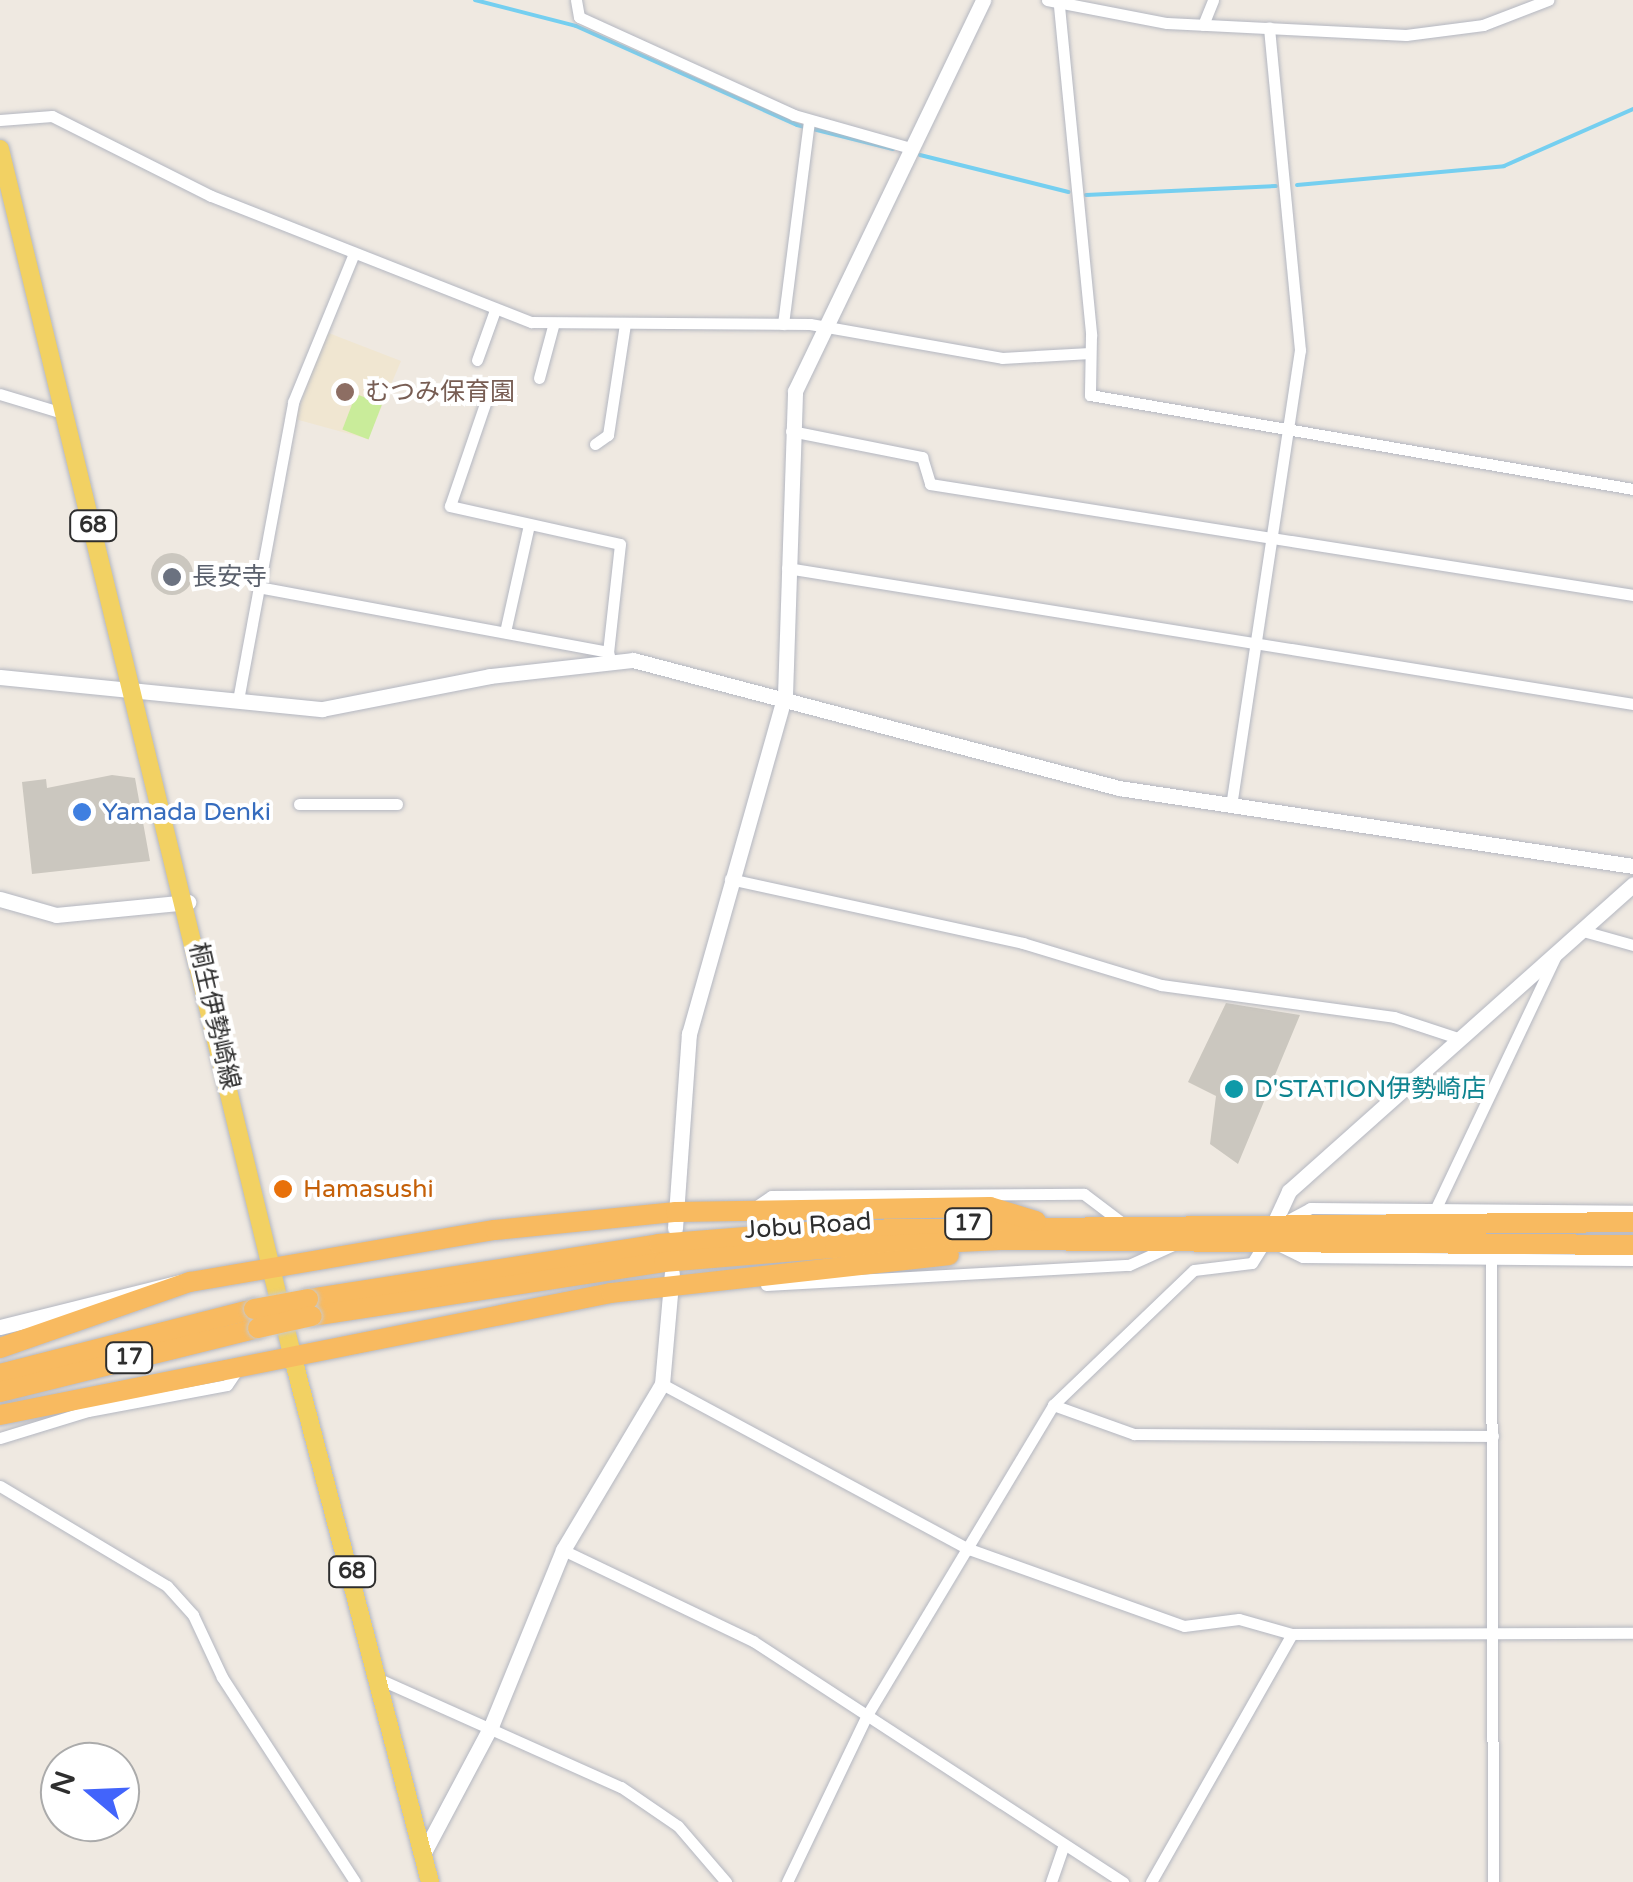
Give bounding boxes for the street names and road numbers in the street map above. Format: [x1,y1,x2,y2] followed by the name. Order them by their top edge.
[68,509,118,543] road number: 68
[183,940,245,1092] street label: 桐生伊勢崎線
[744,1207,872,1245] street label: Jobu Road
[943,1207,993,1241] road number: 17
[104,1341,154,1375] road number: 17
[327,1555,377,1589] road number: 68

